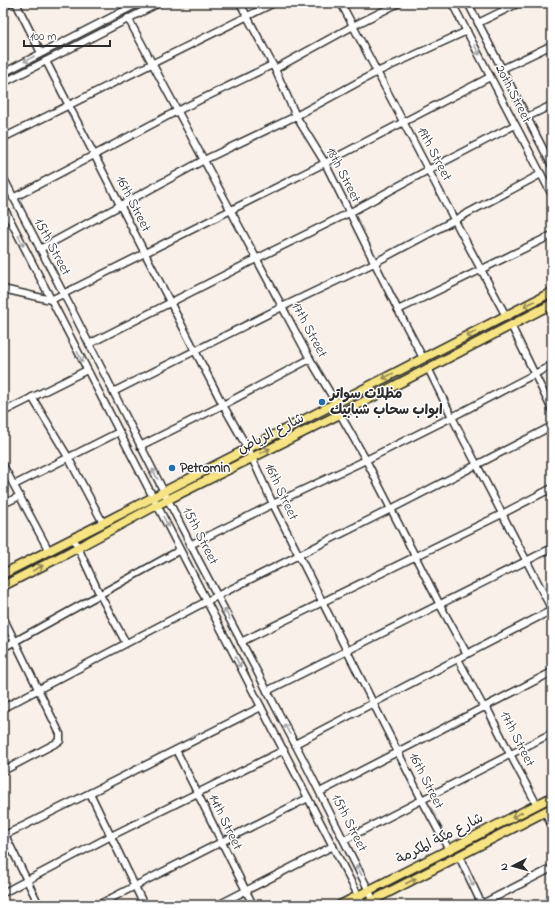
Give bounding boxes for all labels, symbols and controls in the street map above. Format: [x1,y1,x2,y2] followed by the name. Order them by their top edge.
[24,22,110,48] scale bar
[30,28,57,46] text: 100 m
[473,44,481,56] one-way arrow
[23,56,35,64] one-way arrow
[489,61,537,127] street label: 20th Street
[411,123,457,185] street label: 19th Street
[320,144,366,207] street label: 18th Street
[110,172,156,236] street label: 16th Street
[28,214,76,280] street label: 15th Street
[18,235,25,247] one-way arrow
[286,298,333,362] street label: 17th Street
[523,301,535,308] one-way arrow
[466,331,478,338] one-way arrow
[77,350,85,362] one-way arrow
[383,373,395,381] one-way arrow
[328,384,443,421] place label: مظلات سواتر ابواب سحاب شبابيك
[317,397,327,407] marker: مظلات سواتر ابواب سحاب شبابيك
[234,408,308,460] street label: شارع الرياض
[259,447,271,455] one-way arrow
[180,458,230,479] place label: Petromin
[259,460,303,524] street label: 16th Street
[167,463,177,473] marker: Petromin
[151,468,158,480] one-way arrow
[176,503,224,569] street label: 15th Street
[163,515,170,527] one-way arrow
[31,564,43,572] one-way arrow
[222,609,230,621] one-way arrow
[235,656,242,668] one-way arrow
[494,707,540,771] street label: 17th Street
[283,723,291,735] one-way arrow
[403,749,449,813] street label: 16th Street
[202,790,248,854] street label: 14th Street
[325,790,373,856] street label: 15th Street
[393,808,487,870] street label: شارع مكة المكرمة
[512,811,524,819] one-way arrow
[493,846,533,886] north arrow
[496,862,512,871] text: N
[355,864,362,876] one-way arrow
[467,874,475,886] one-way arrow
[404,877,416,884] one-way arrow

